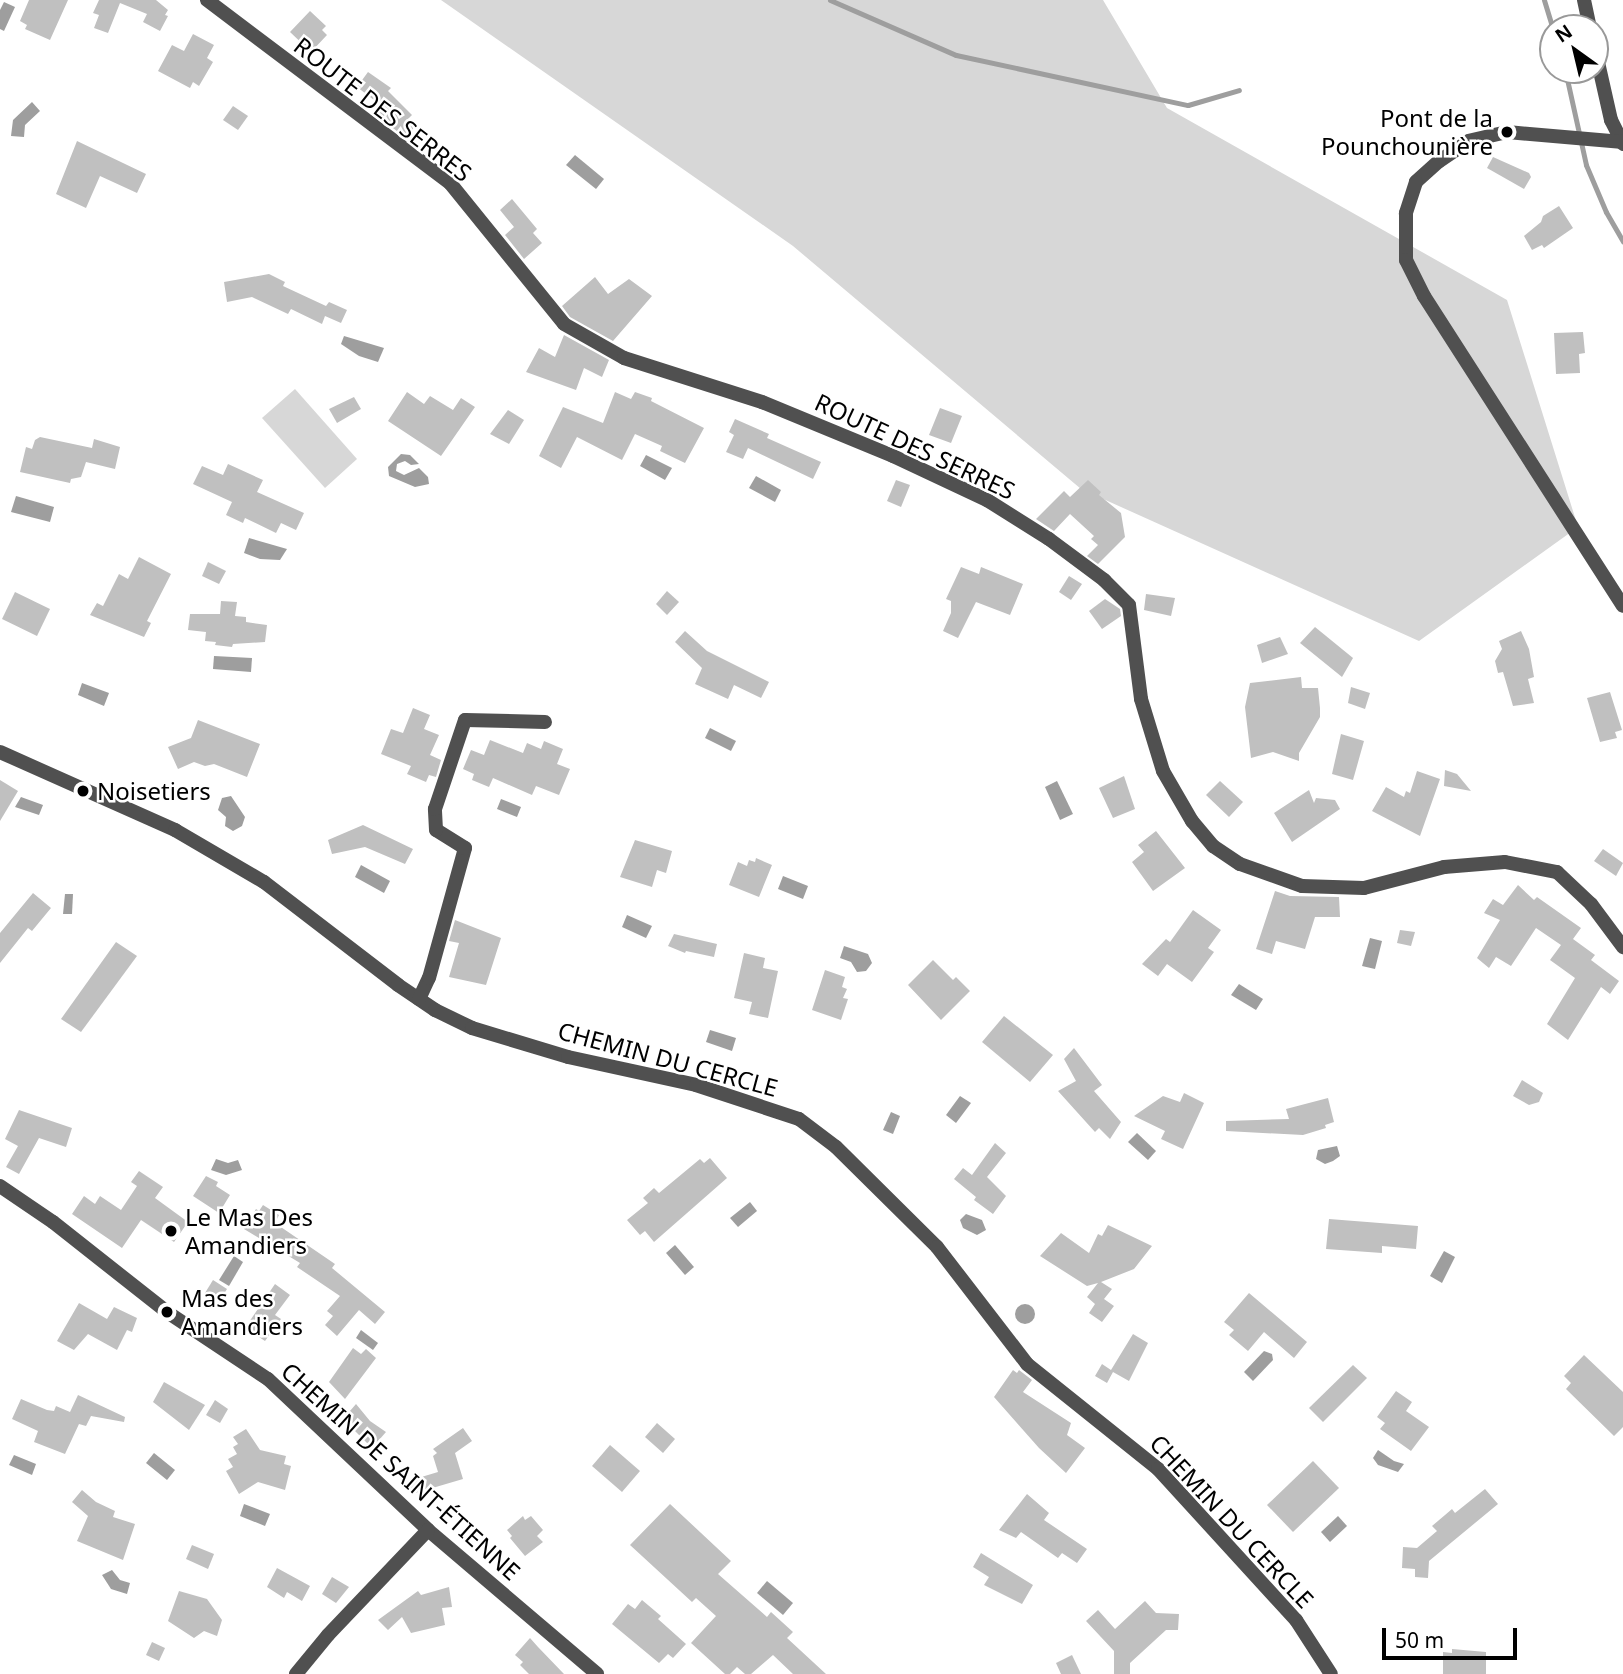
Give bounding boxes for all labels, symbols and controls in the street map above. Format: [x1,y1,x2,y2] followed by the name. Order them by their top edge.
[1539,14,1609,84] north arrow
[1550,18,1577,48] text: N
[289,31,477,187] street label: ROUTE DES SERRES
[1321,104,1493,160] place label: Pont de la Pounchounière
[1499,124,1515,140] marker: Pont de la Pounchounière
[810,387,1020,505] street label: ROUTE DES SERRES
[97,777,211,805] place label: Noisetiers
[75,783,91,799] marker: Noisetiers
[555,1016,781,1102] street label: CHEMIN DU CERCLE
[185,1203,313,1259] place label: Le Mas Des Amandiers
[163,1223,179,1239] marker: Le Mas Des Amandiers
[181,1284,303,1340] place label: Mas des Amandiers
[159,1304,175,1320] marker: Mas des Amandiers
[276,1356,526,1586] street label: CHEMIN DE SAINT-ÉTIENNE
[1144,1428,1320,1614] street label: CHEMIN DU CERCLE
[1385,1614,1520,1658] scale bar
[1395,1626,1444,1654] text: 50 m

